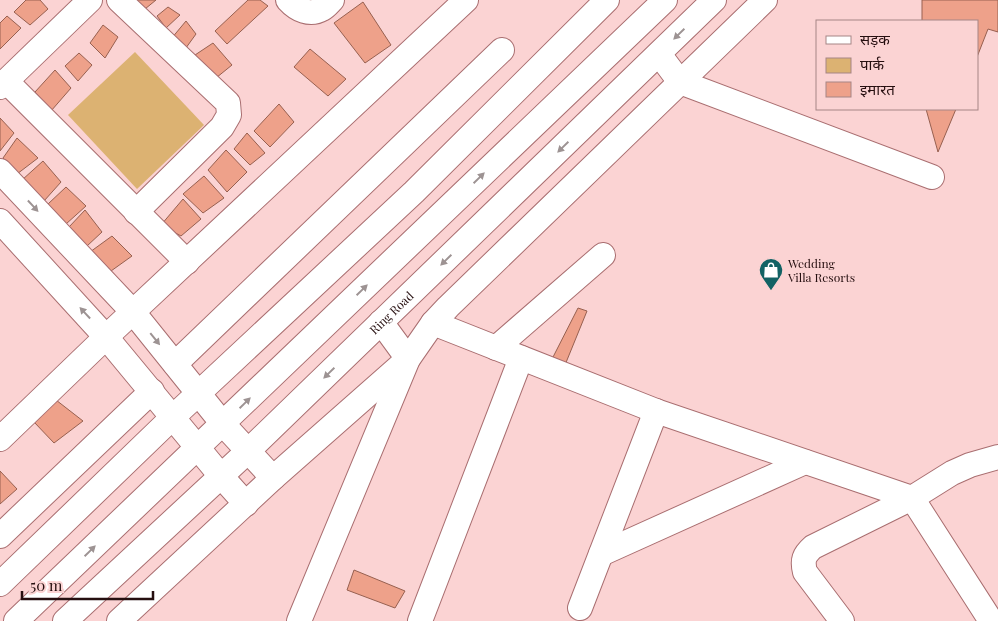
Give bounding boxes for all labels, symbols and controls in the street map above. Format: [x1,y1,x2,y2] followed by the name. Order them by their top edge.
[816,20,978,110] legend
[673,28,685,40] one-way arrow
[860,29,890,49] text: सड़क
[860,54,884,74] text: पार्क
[860,79,895,99] text: इमारत
[557,141,569,153] one-way arrow
[473,172,485,184] one-way arrow
[27,200,39,212] one-way arrow
[440,254,452,266] one-way arrow
[787,255,855,285] place label: Wedding Villa Resorts
[758,257,784,291] shop icon: Wedding Villa Resorts
[356,284,368,296] one-way arrow
[366,288,417,337] street label: Ring Road
[79,308,91,320] one-way arrow
[149,332,160,345] one-way arrow
[323,367,335,379] one-way arrow
[239,397,251,409] one-way arrow
[83,545,95,557] one-way arrow
[22,568,154,600] scale bar
[30,575,63,595] text: 50 m

